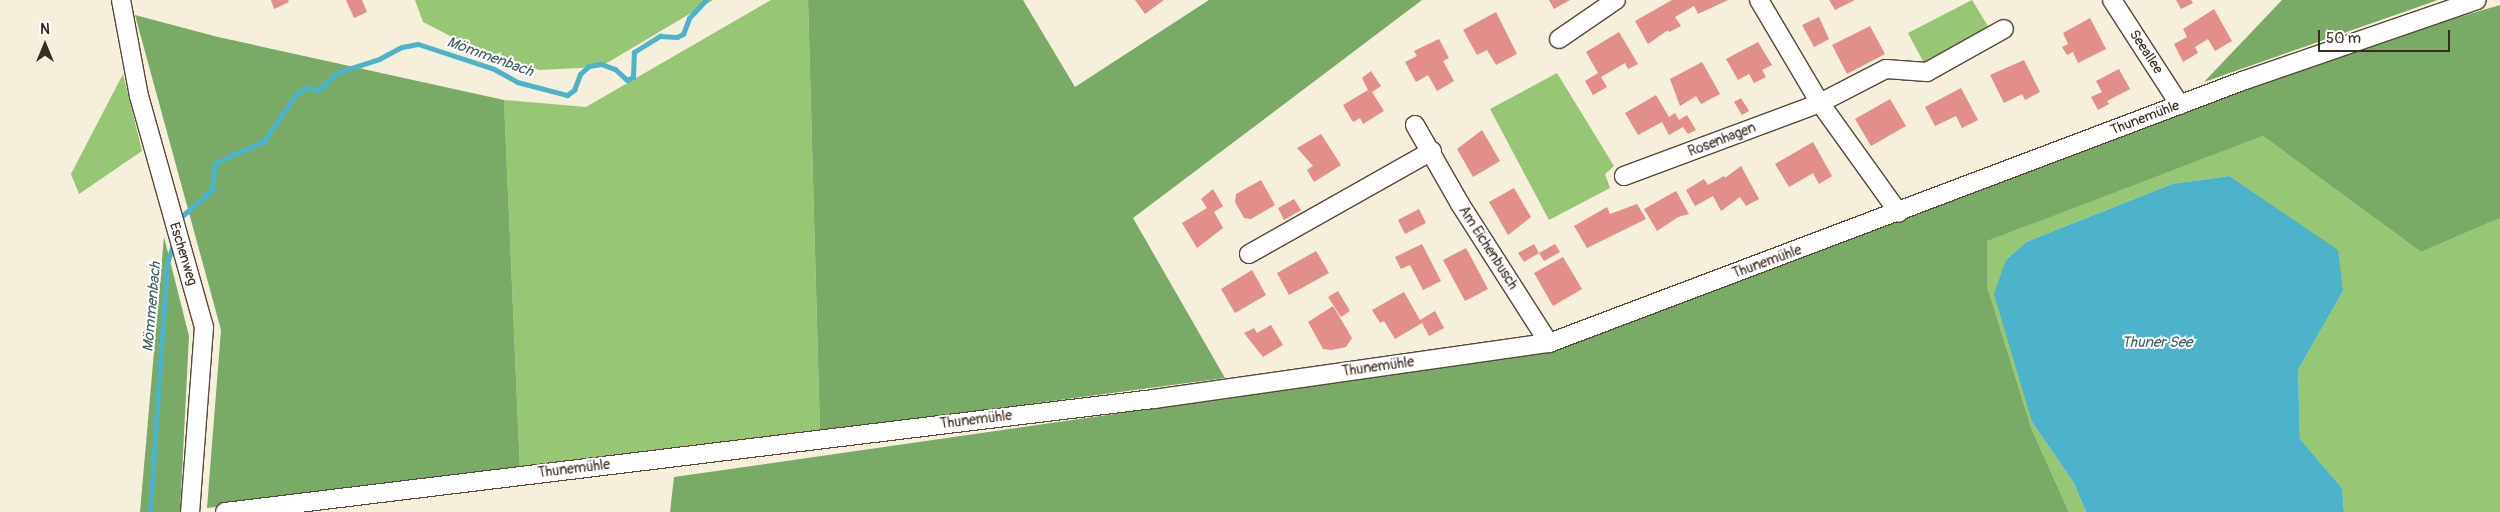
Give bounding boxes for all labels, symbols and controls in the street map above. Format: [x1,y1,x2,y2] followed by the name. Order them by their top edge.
[20,20,70,70] north arrow
[2320,20,2452,52] scale bar
[40,21,50,38] text: N
[2126,27,2166,77] street label: Seeallee
[2326,29,2361,48] text: 50 m
[445,33,535,81] water label: Mömmenbach
[2108,97,2182,139] street label: Thunemühle
[1686,119,1758,161] street label: Rosenhagen
[1455,203,1521,293] street label: Am Eichenbusch
[165,220,201,288] street label: Eschenweg
[1730,242,1804,282] street label: Thunemühle
[139,261,165,353] water label: Mömmenbach
[2122,334,2192,352] water label: Thuner See
[1341,354,1415,380] street label: Thunemühle
[939,407,1013,433] street label: Thunemühle
[537,456,611,482] street label: Thunemühle

